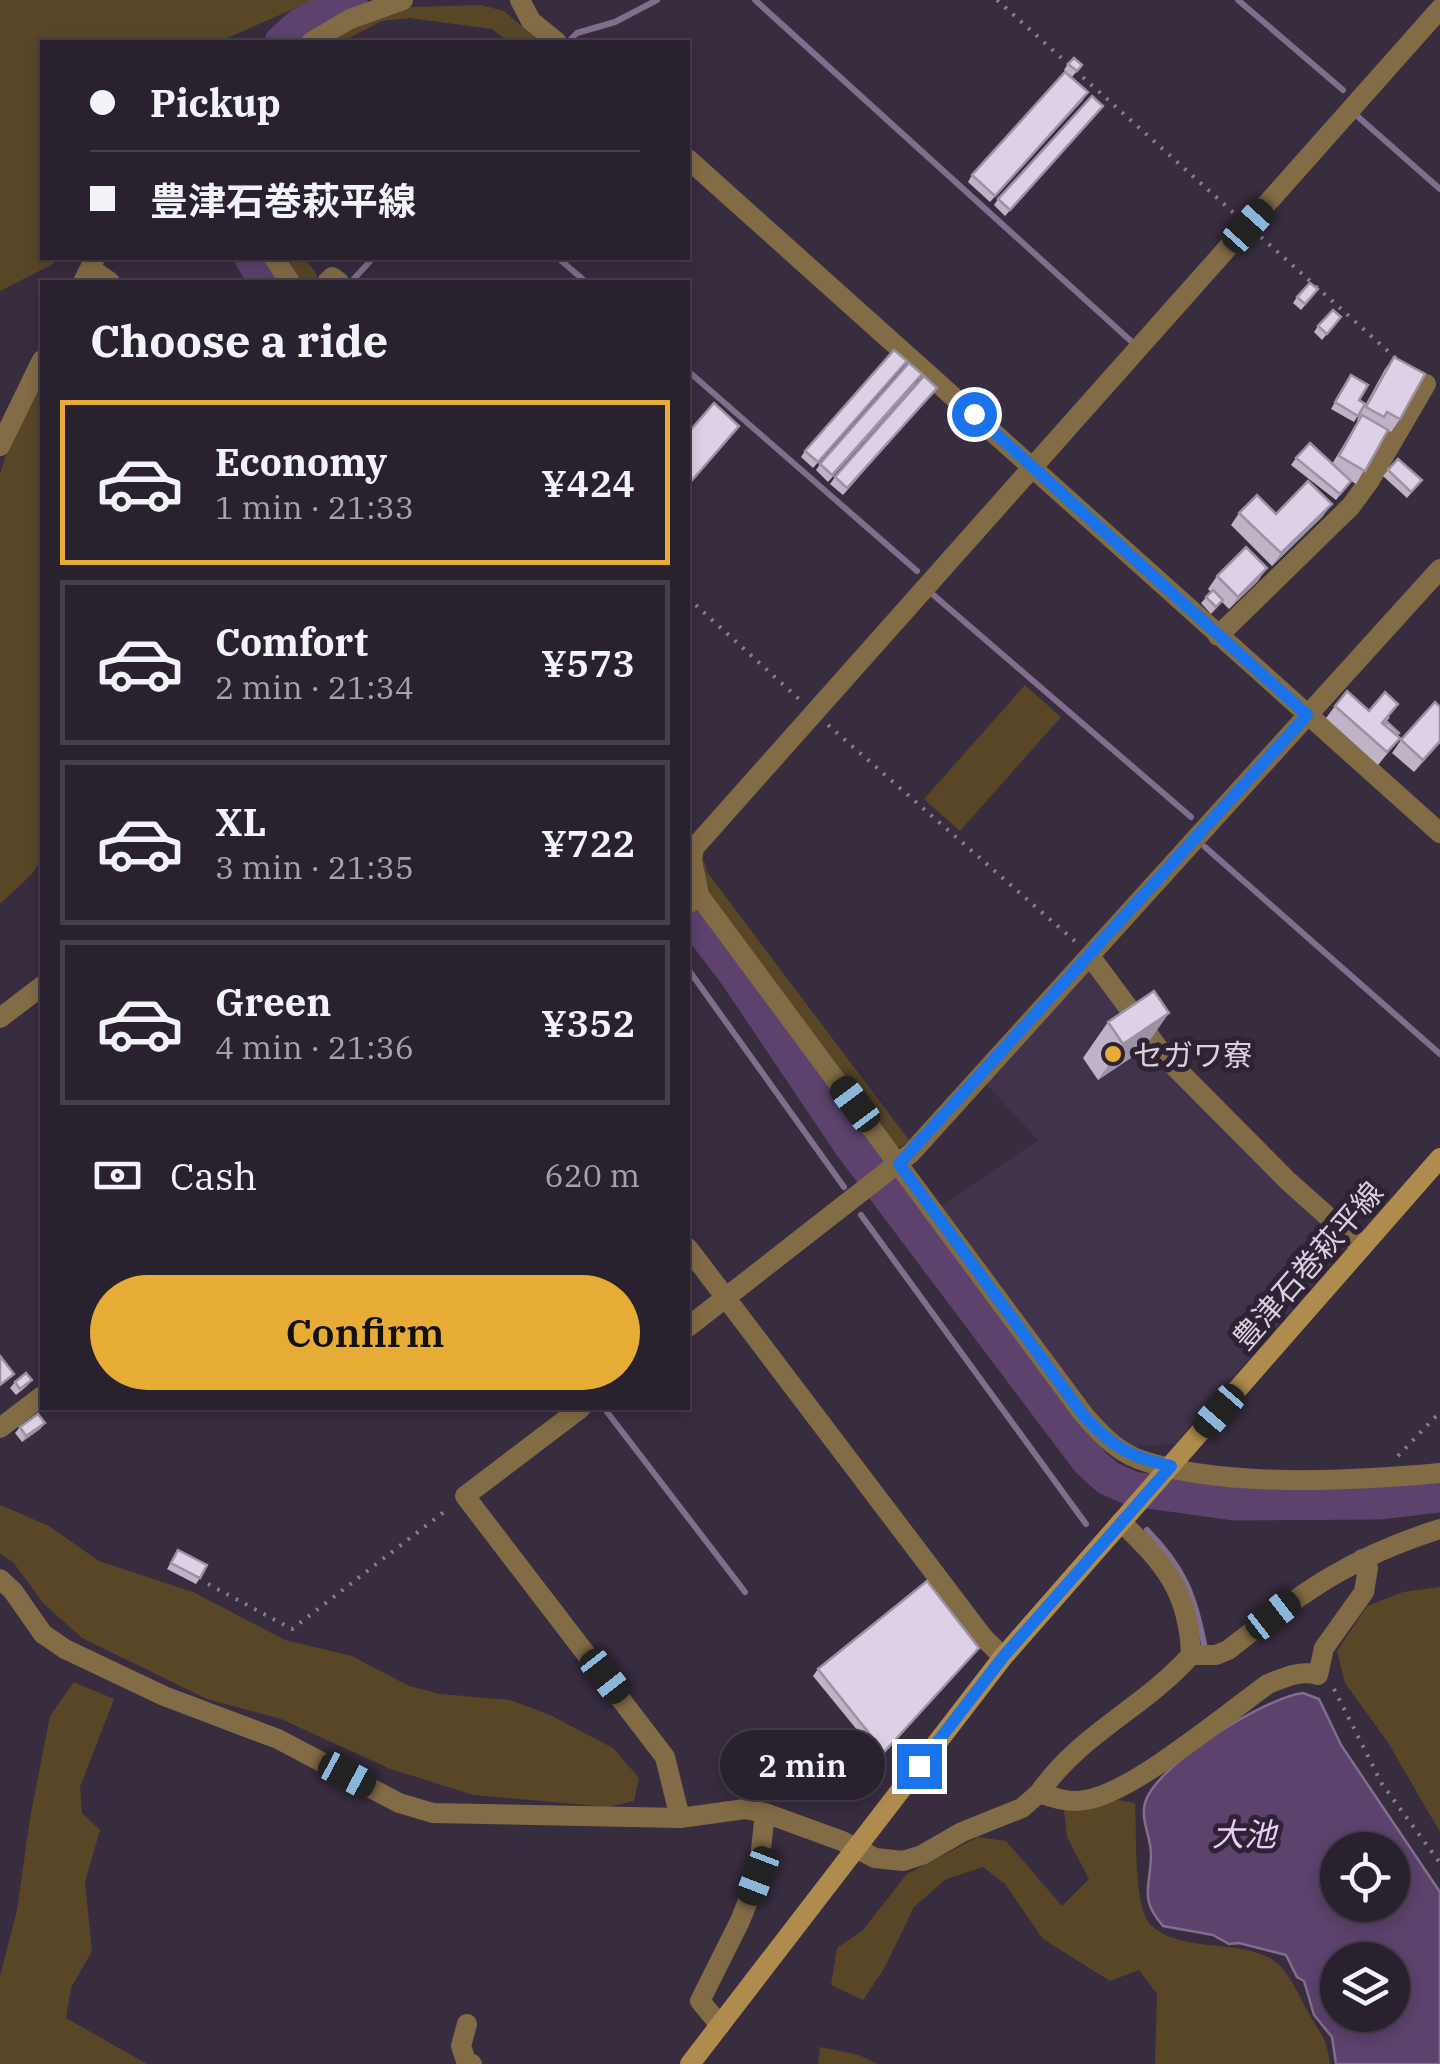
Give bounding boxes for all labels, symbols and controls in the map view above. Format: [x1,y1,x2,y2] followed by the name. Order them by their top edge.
[150,78,281,127] text: Pickup
[150,176,416,225] text: 豊津石巻萩平線
[1217,194,1279,258] car
[90,311,388,369] text: Choose a ride
[952,392,997,437] route start
[215,437,387,486] text: Economy
[95,438,185,528] icon: car
[541,458,635,507] text: ¥424
[215,486,414,528] text: 1 min · 21:33
[215,617,368,666] text: Comfort
[95,618,185,708] icon: car
[541,638,635,687] text: ¥573
[215,666,414,708] text: 2 min · 21:34
[215,797,266,846] text: XL
[95,798,185,888] icon: car
[541,818,635,867] text: ¥722
[215,846,414,888] text: 3 min · 21:35
[215,977,331,1026] text: Green
[95,978,185,1068] icon: car
[541,998,635,1047] text: ¥352
[215,1026,414,1068] text: 4 min · 21:36
[1133,1035,1253,1074] place label: セガワ寮
[1102,1043,1124,1065] marker: セガワ寮
[825,1071,885,1137] car
[90,1148,145,1203] icon: cash
[170,1151,257,1200] text: Cash
[544,1154,640,1196] text: 620 m
[1223,1173,1391,1357] street label: 豊津石巻萩平線
[90,1275,640,1390] button: Confirm
[1188,1379,1250,1443] car
[1240,1585,1306,1645] car
[575,1643,635,1709] car
[719,1731,884,1801] callout: 2 min
[758,1744,847,1786] text: 2 min
[897,1744,942,1789] route end
[313,1748,381,1802] car
[1212,1813,1279,1855] water label: 大池
[1320,1832,1410,2032] map controls
[1320,1832,1410,1922] button: locate
[733,1843,783,1909] car
[1320,1942,1410,2032] button: layers

